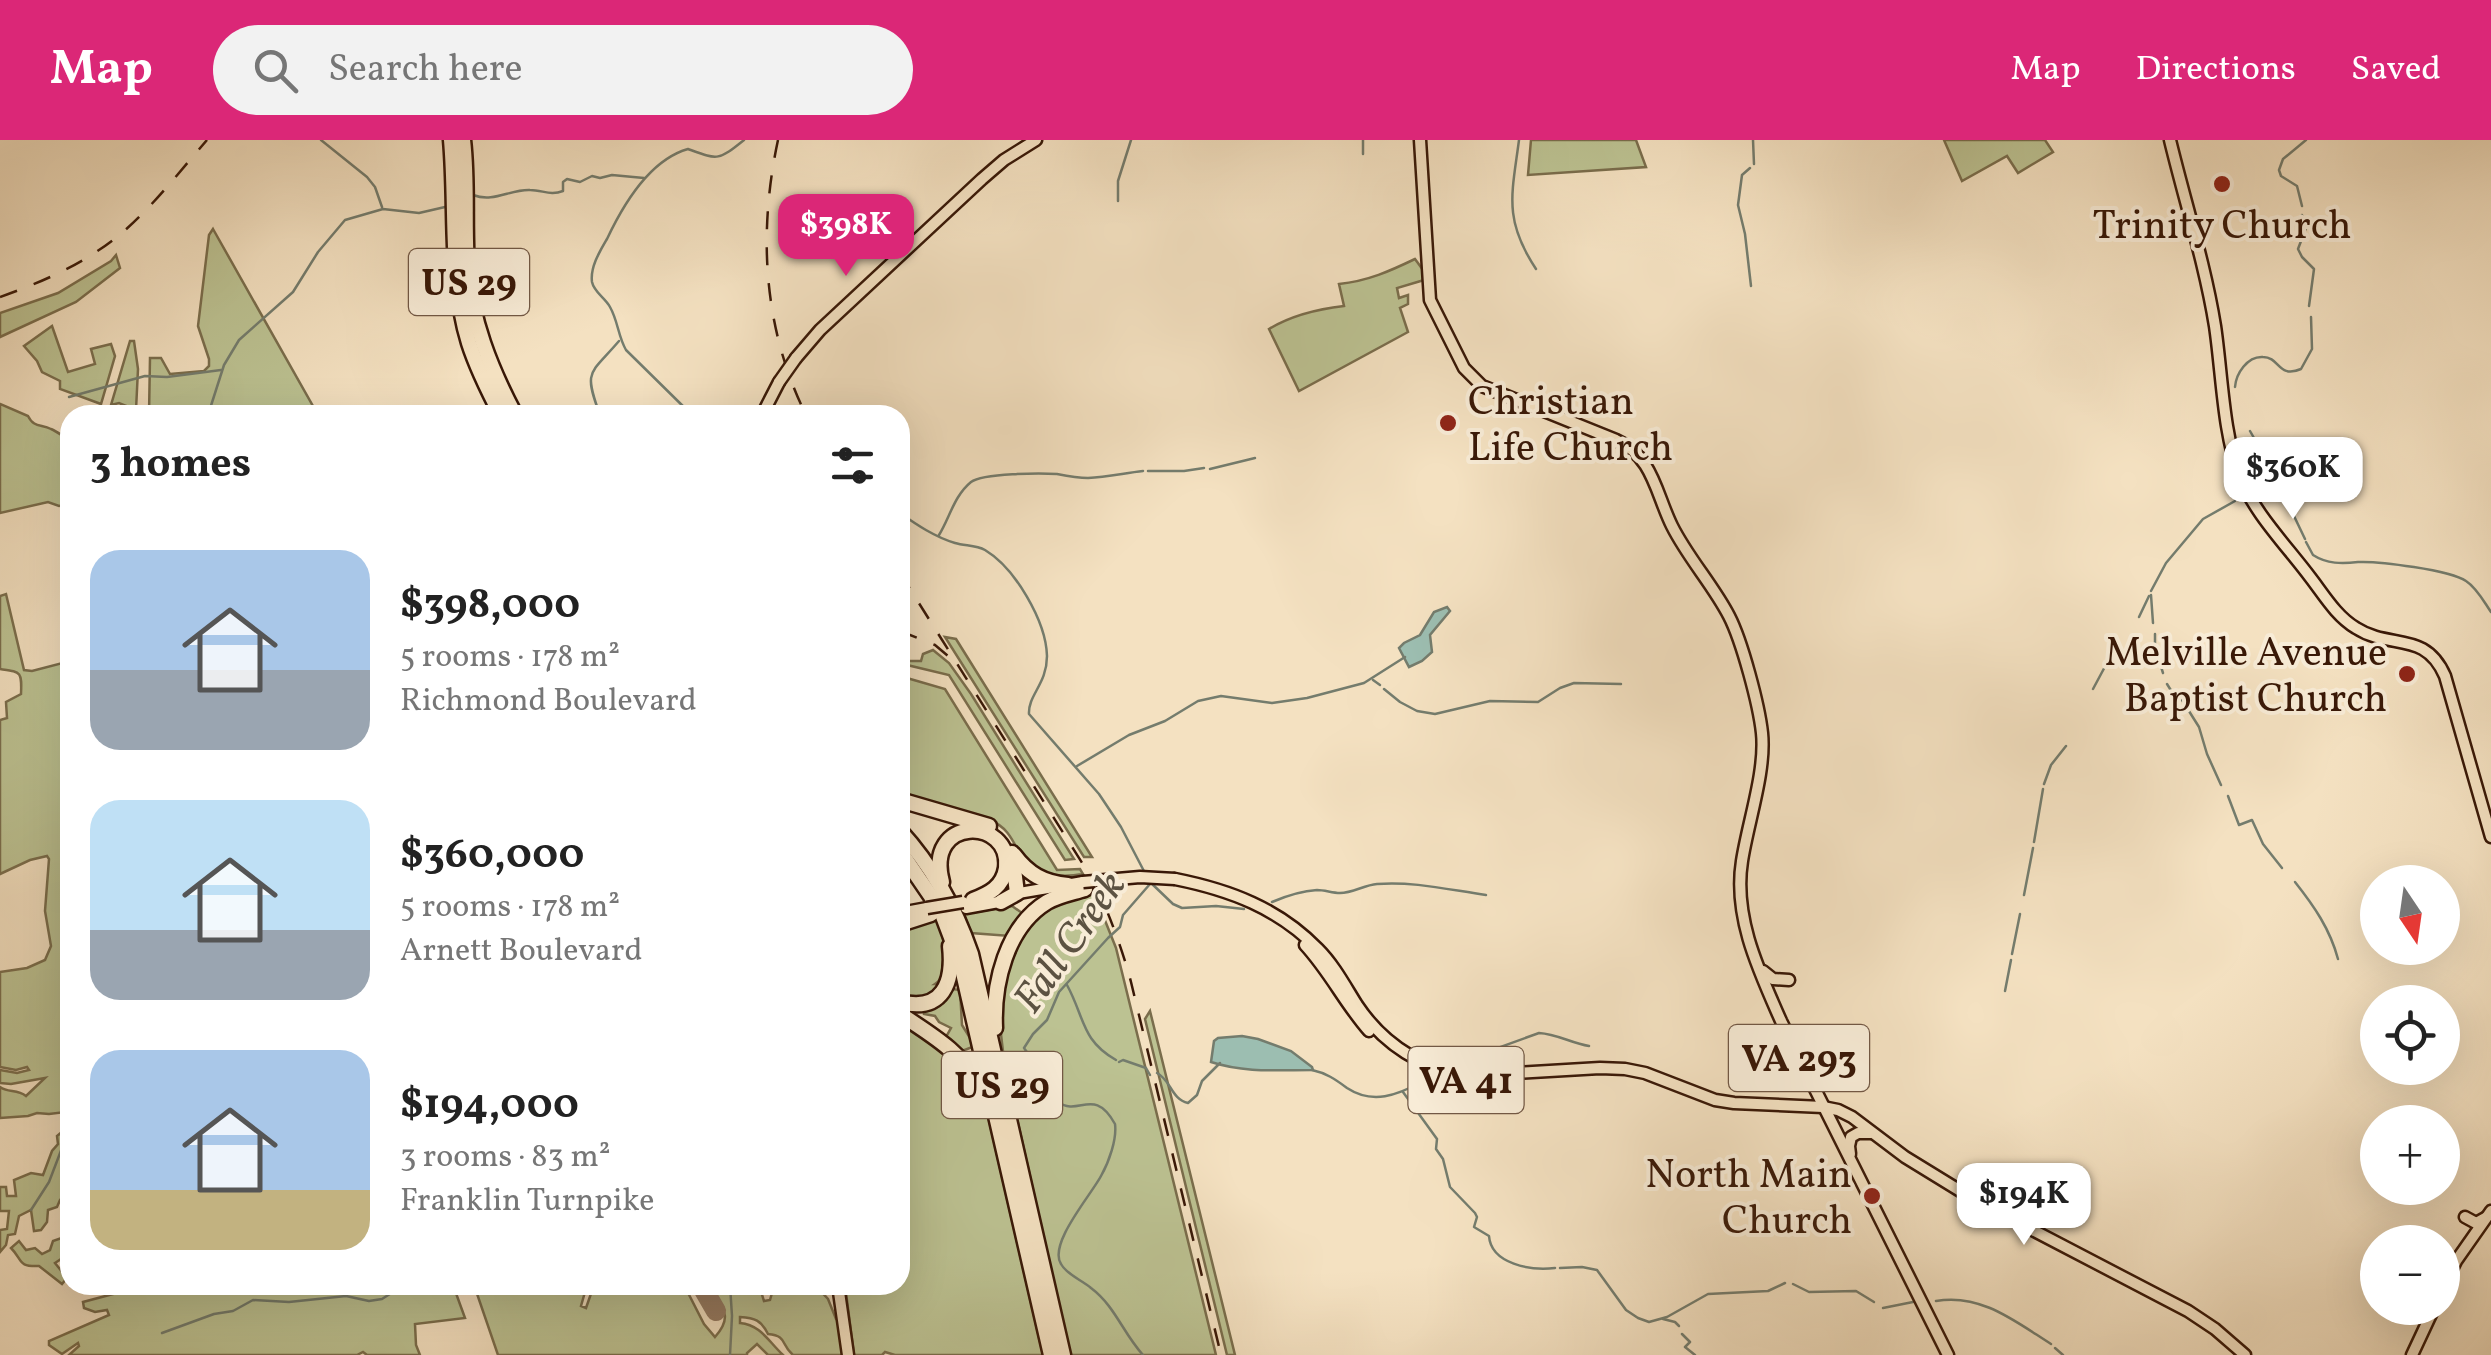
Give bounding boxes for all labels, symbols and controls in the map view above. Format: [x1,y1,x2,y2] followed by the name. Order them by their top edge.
[213,25,913,115] search box
[50,37,153,104] text: Map
[248,43,303,98] icon: search
[328,44,523,97] text: Search here
[2010,46,2081,94] text: Map
[2136,46,2296,94] text: Directions
[2351,46,2441,94] text: Saved
[2211,173,2233,195] marker: Trinity Church
[776,194,916,279] pin: $398K
[2093,200,2352,256] place label: Trinity Church
[800,204,892,248] text: $398K
[409,249,529,315] road number: US 29
[1468,376,1673,478] place label: Christian Life Church
[1437,412,1459,434] marker: Christian Life Church
[90,436,251,495] text: 3 homes
[2223,437,2363,522] pin: $360K
[825,438,880,493] icon: filters
[2246,447,2340,491] text: $360K
[400,577,580,636] text: $398,000
[170,590,290,710] icon: home
[2105,627,2387,729] place label: Melville Avenue Baptist Church
[400,636,620,680] text: 5 rooms · 178 m²
[2396,663,2418,685] marker: Melville Avenue Baptist Church
[400,680,697,724] text: Richmond Boulevard
[400,827,584,886] text: $360,000
[170,840,290,960] icon: home
[1001,861,1142,1026] water label: Fall Creek
[2360,865,2460,965] north arrow
[2360,865,2460,1325] map controls
[400,886,620,930] text: 5 rooms · 178 m²
[400,930,642,974] text: Arnett Boulevard
[2360,985,2460,1085] button: locate
[1729,1025,1869,1091] road number: VA 293
[1408,1047,1524,1113] road number: VA 41
[942,1052,1062,1118] road number: US 29
[400,1077,579,1136] text: $194,000
[170,1090,290,1210] icon: home
[2360,1105,2460,1205] button: +
[400,1136,611,1180] text: 3 rooms · 83 m²
[1645,1149,1852,1251] place label: North Main Church
[1954,1163,2094,1248] pin: $194K
[1979,1173,2069,1217] text: $194K
[400,1180,654,1224] text: Franklin Turnpike
[1861,1185,1883,1207] marker: North Main Church
[2360,1225,2460,1325] button: −

